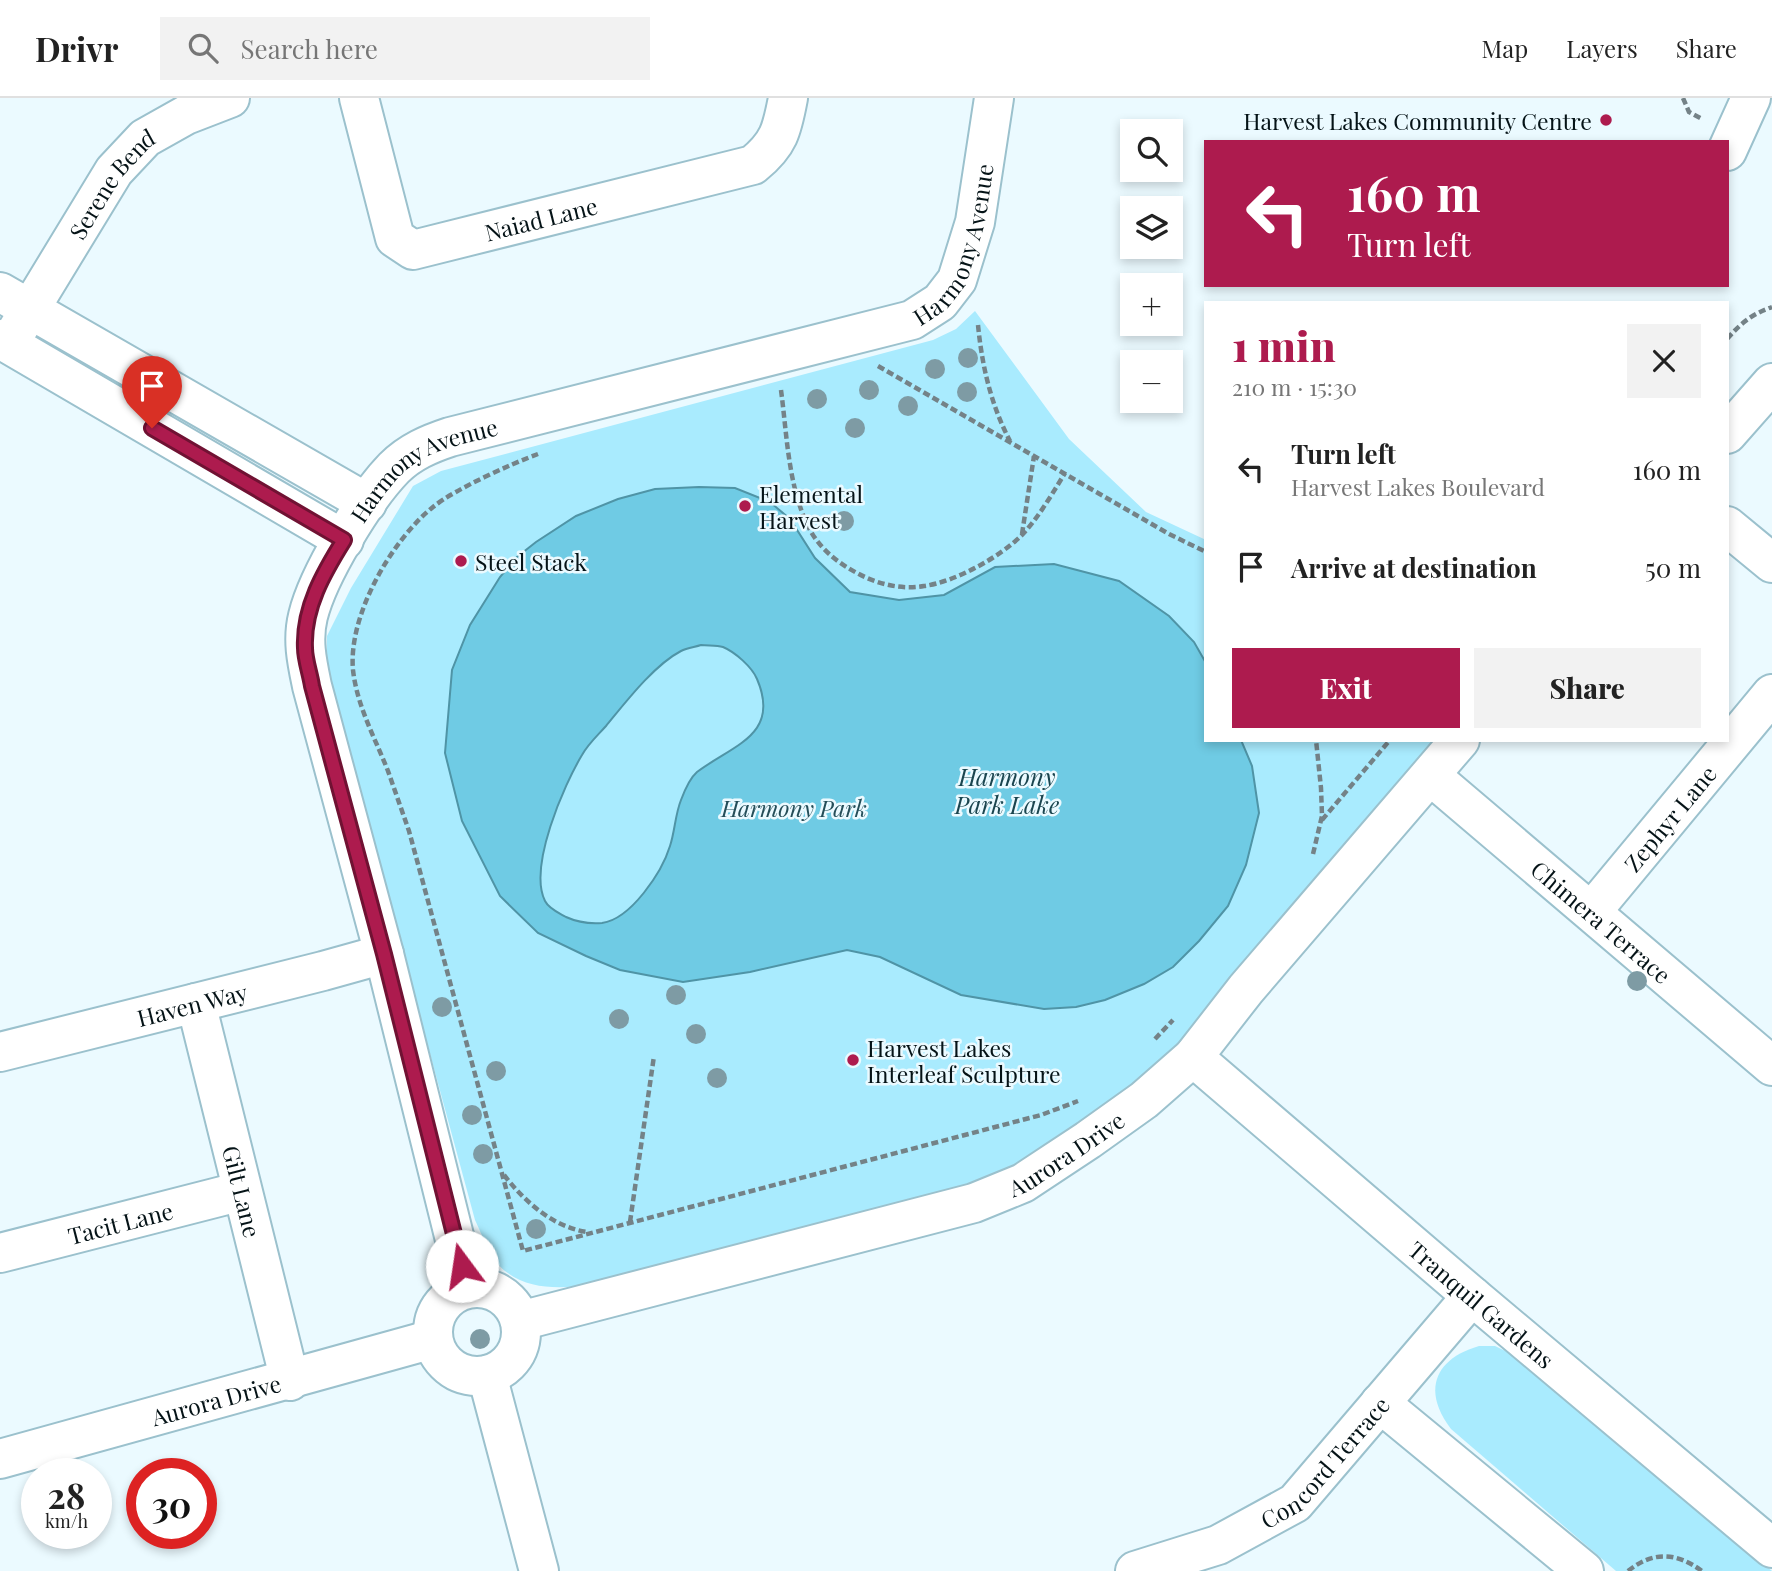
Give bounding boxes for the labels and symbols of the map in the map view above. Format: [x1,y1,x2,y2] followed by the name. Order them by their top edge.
[1243,105,1592,136] place label: Harvest Lakes Community Centre
[1598,112,1614,128] marker: Harvest Lakes Community Centre
[61,121,160,244] street label: Serene Bend
[906,161,999,331] street label: Harmony Avenue
[481,189,600,247] street label: Naiad Lane
[122,356,182,428] pin
[342,410,501,528] street label: Harmony Avenue
[759,478,863,535] place label: Elemental Harvest
[737,498,753,514] marker: Elemental Harvest
[475,546,587,577] place label: Steel Stack
[453,553,469,569] marker: Steel Stack
[1616,758,1722,878] street label: Zephyr Lane
[954,760,1059,820] water label: Harmony Park Lake
[720,792,867,823] park label: Harmony Park
[1525,853,1678,989] street label: Chimera Terrace
[134,975,251,1033] street label: Haven Way
[867,1032,1061,1089] place label: Harvest Lakes Interleaf Sculpture
[845,1052,861,1068] marker: Harvest Lakes Interleaf Sculpture
[1003,1104,1130,1203] street label: Aurora Drive
[217,1142,269,1240] street label: Gilt Lane
[64,1194,176,1251] street label: Tacit Lane
[425,1229,499,1303] position arrow
[1403,1233,1561,1374] street label: Tranquil Gardens
[147,1366,284,1432] street label: Aurora Drive
[1254,1389,1395,1535] street label: Concord Terrace
[126,1458,217,1549] speed limit sign: 30

